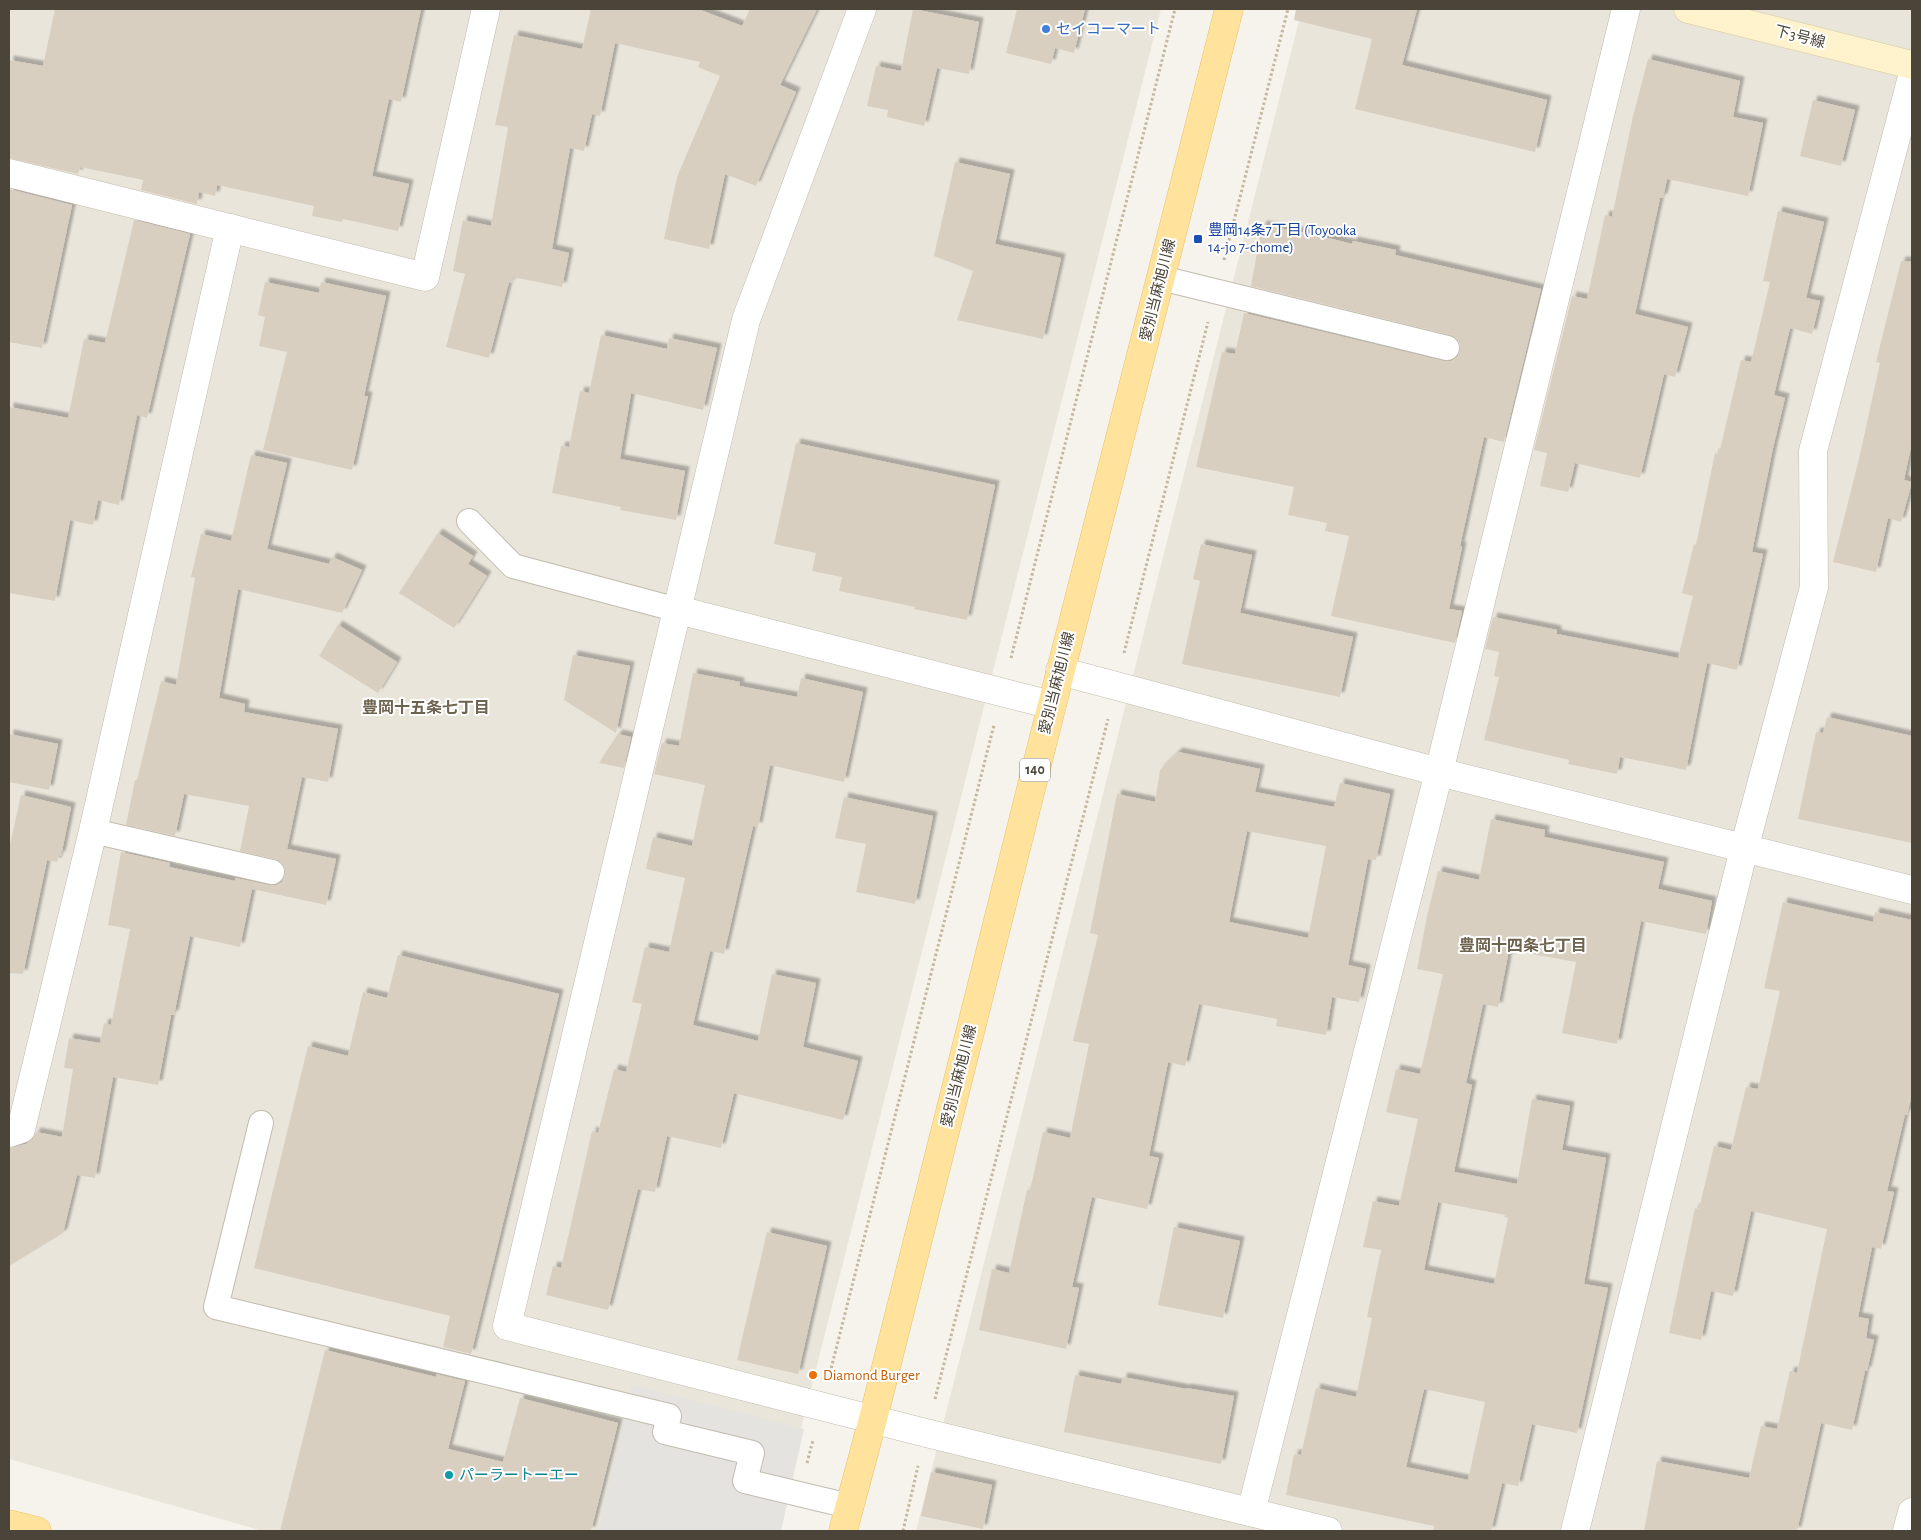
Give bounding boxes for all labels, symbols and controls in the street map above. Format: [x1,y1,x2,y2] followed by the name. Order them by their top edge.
[1056,22,1161,37] place label: セイコーマート
[1040,23,1052,35] marker: セイコーマート
[1773,23,1827,50] street label: 下3号線
[1208,222,1356,255] place label: 豊岡14条7丁目 (Toyooka 14-jo 7-chome)
[1192,233,1204,245] marker: 豊岡14条7丁目 (Toyooka 14-jo 7-chome)
[1137,237,1178,343] street label: 愛別当麻旭川線
[1036,630,1077,736] street label: 愛別当麻旭川線
[362,699,490,716] district label: 豊岡十五条七丁目
[1020,758,1050,782] road number: 140
[1459,937,1587,954] district label: 豊岡十四条七丁目
[938,1023,979,1129] street label: 愛別当麻旭川線
[823,1368,920,1383] place label: Diamond Burger
[807,1369,819,1381] marker: Diamond Burger
[459,1468,579,1483] place label: パーラートーエー
[443,1469,455,1481] marker: パーラートーエー

